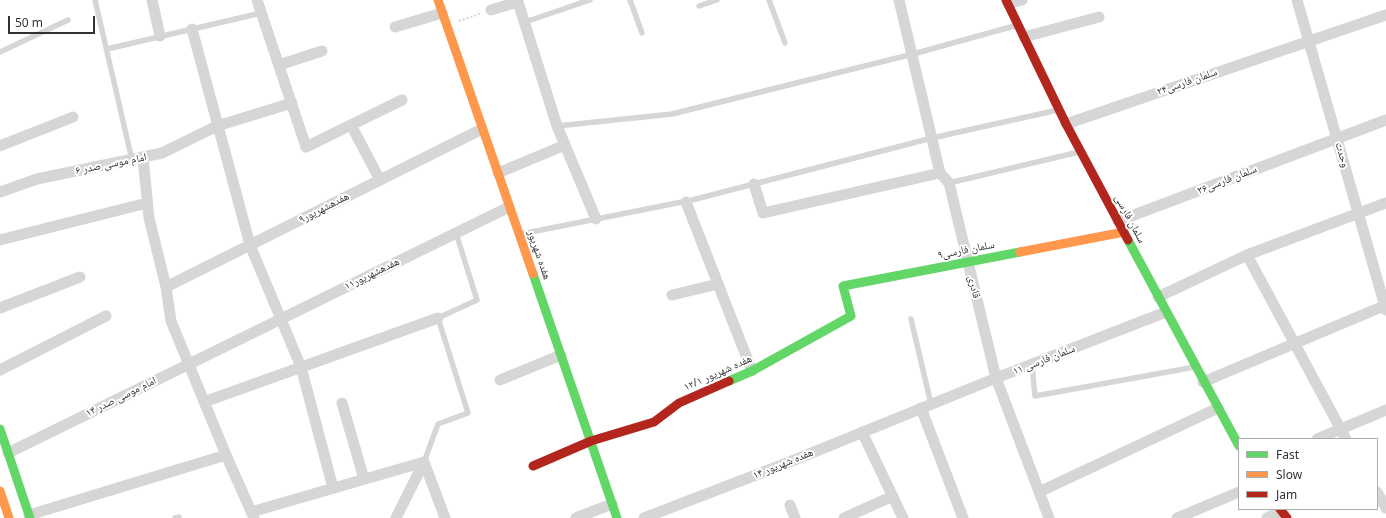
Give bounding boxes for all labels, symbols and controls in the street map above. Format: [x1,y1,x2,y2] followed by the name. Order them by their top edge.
[10,8,97,34] scale bar
[15,14,43,31] text: 50 m
[1155,66,1219,98] street label: سلمان فارسی۲۴
[1332,141,1352,169] street label: وحدت
[74,151,148,177] street label: امام موسی صدر ۶
[1195,163,1259,197] street label: سلمان فارسی۲۶
[297,190,351,226] street label: هفدهشهریور۹
[1112,192,1148,246] street label: سلمان فارسی
[524,229,554,281] street label: هفده شهریور
[936,238,996,262] street label: سلمان فارسی۹
[342,255,402,293] street label: هفدهشهریور۱۱
[965,274,983,300] street label: قادری
[1011,342,1077,378] street label: سلمان فارسی ۱۱
[682,352,754,394] street label: هفده شهریور ۱۲/۱
[83,374,159,420] street label: امام موسی صدر ۱۴
[1238,438,1378,510] legend
[751,446,815,482] street label: هفده شهریور ۱۴
[1276,446,1299,463] text: Fast
[1276,466,1302,483] text: Slow
[1276,486,1297,503] text: Jam

